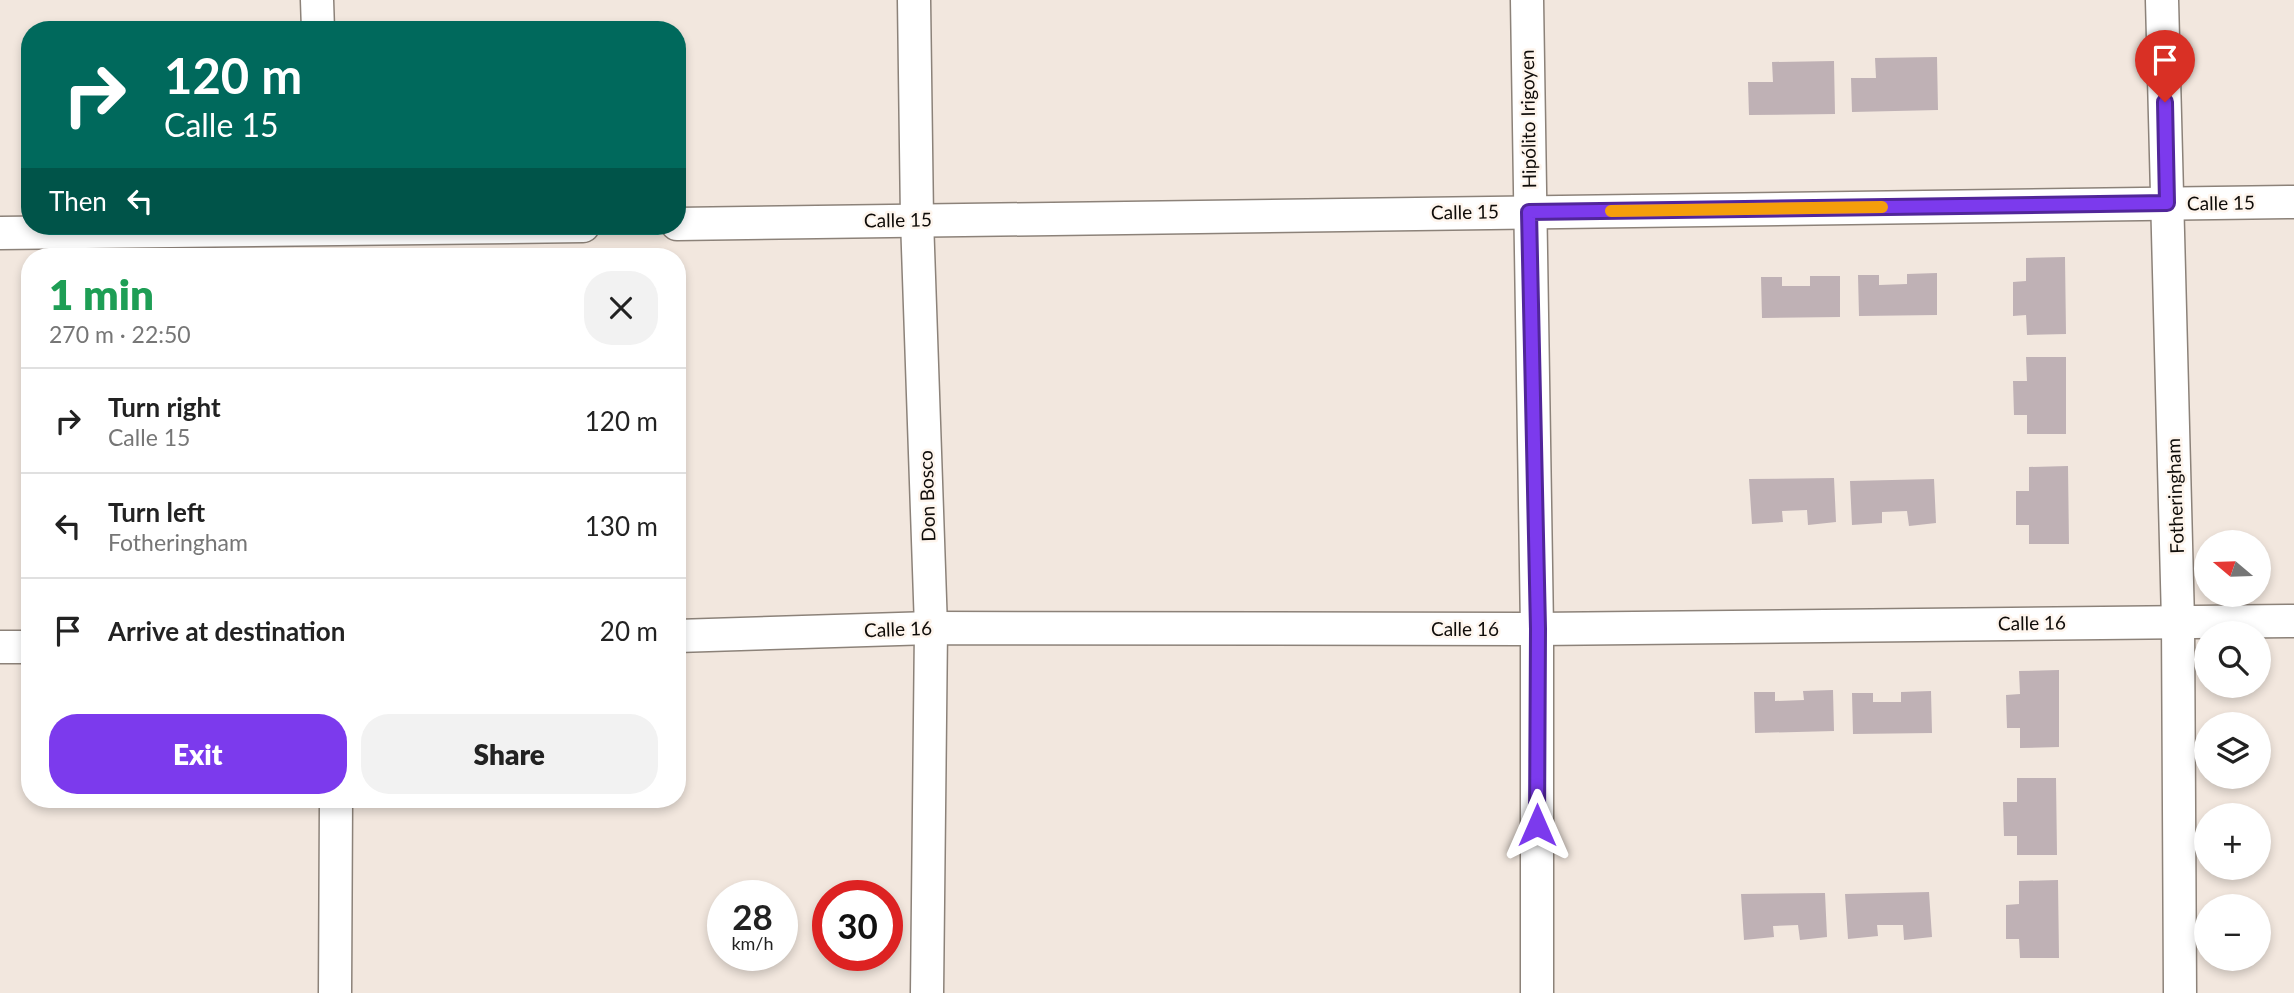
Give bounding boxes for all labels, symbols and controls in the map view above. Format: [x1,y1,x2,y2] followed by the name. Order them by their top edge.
[2135,30,2195,102] pin
[2146,41,2184,79] icon: arrive
[164,46,302,104] text: 120 m
[49,49,140,140] icon: right
[1515,49,1540,189] street label: Hipólito Irigoyen
[164,105,279,144] text: Calle 15
[121,182,159,220] icon: left
[49,185,107,217] text: Then
[2187,190,2255,215] street label: Calle 15
[1431,199,1499,224] street label: Calle 15
[864,207,932,232] street label: Calle 15
[49,269,154,319] text: 1 min
[584,271,658,345] button: close
[49,320,191,348] text: 270 m · 22:50
[108,391,221,423] text: Turn right
[49,402,87,440] icon: right
[585,405,658,437] text: 120 m
[108,423,190,451] text: Calle 15
[2161,438,2188,554] street label: Fotheringham
[913,450,940,542] street label: Don Bosco
[108,496,205,528] text: Turn left
[49,507,87,545] icon: left
[585,510,658,542] text: 130 m
[108,528,248,556] text: Fotheringham
[2194,530,2272,607] north arrow
[2194,530,2271,971] map controls
[1998,610,2066,635] street label: Calle 16
[49,612,87,650] icon: arrive
[108,615,345,647] text: Arrive at destination
[600,615,658,647] text: 20 m
[864,616,932,641] street label: Calle 16
[1431,617,1499,640] street label: Calle 16
[2194,621,2271,698] button: search
[2194,712,2271,789] button: layers
[49,714,347,794] button: Exit
[361,714,658,794] button: Share
[1500,788,1574,862] position arrow
[2194,803,2271,880] button: +
[812,880,903,971] speed limit sign: 30
[2194,894,2271,971] button: −
[732,895,773,937] text: 28
[731,932,774,954] text: km/h

